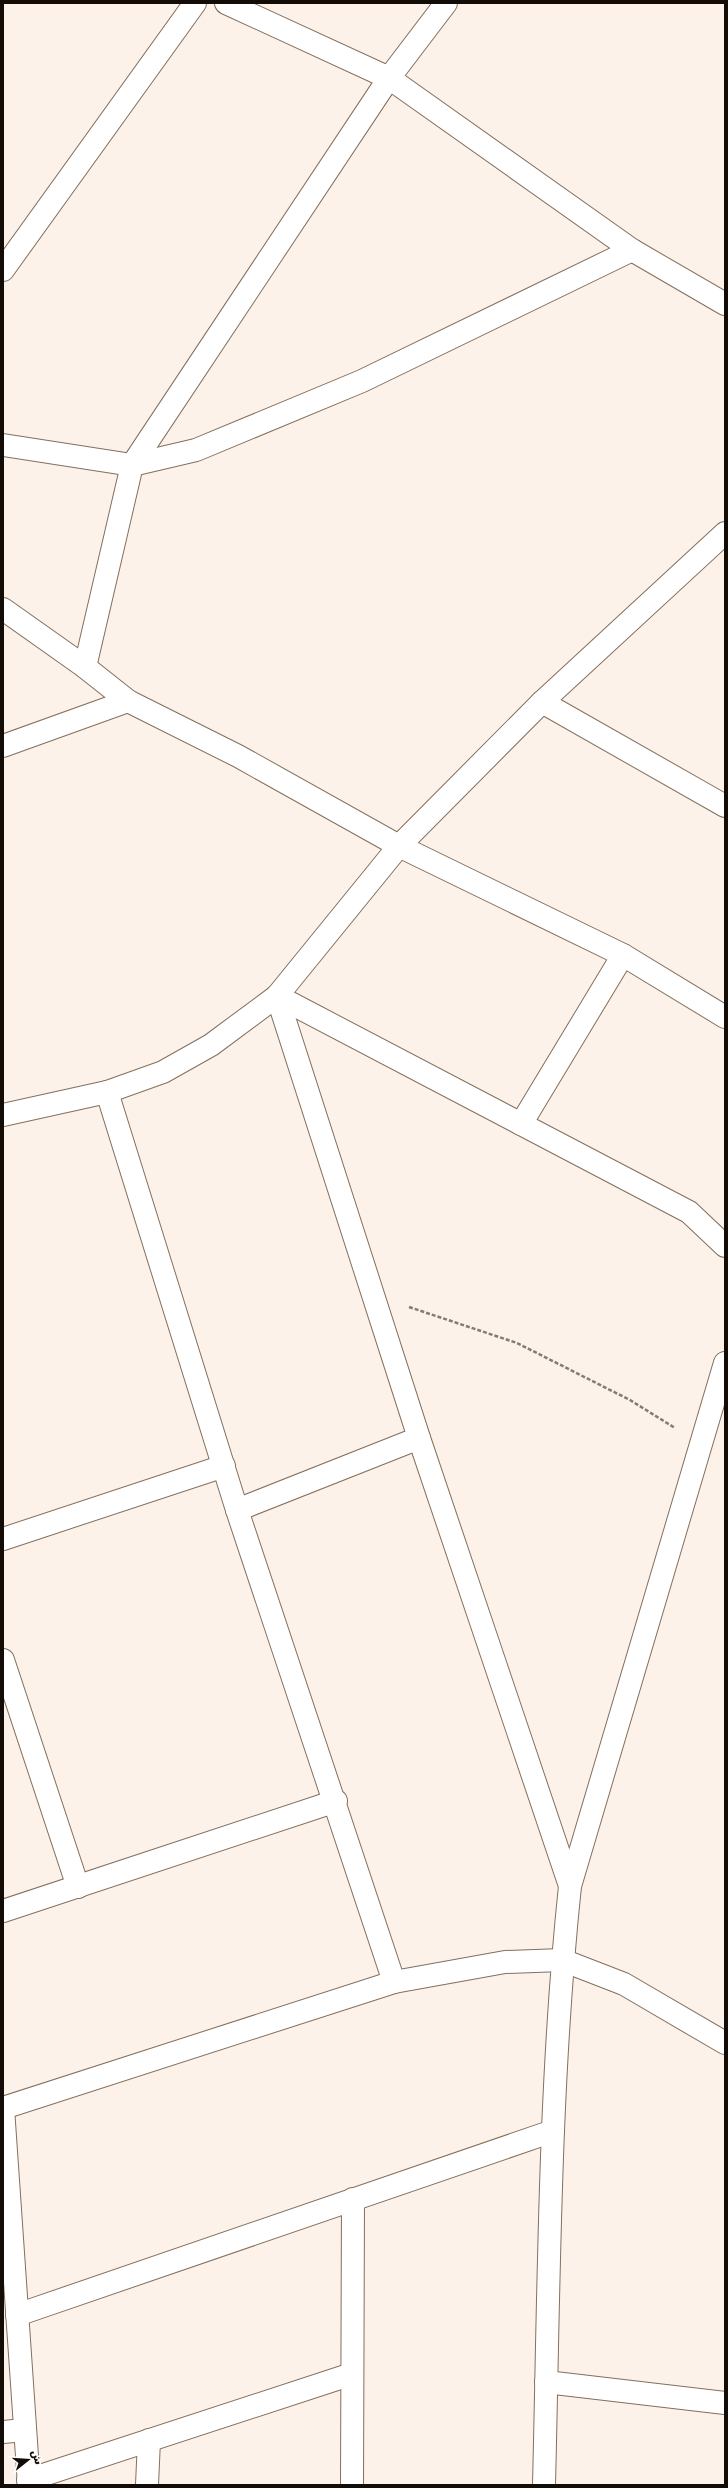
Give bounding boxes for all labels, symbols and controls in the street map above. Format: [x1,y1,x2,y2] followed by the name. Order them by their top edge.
[8,2440,48,2480] north arrow
[29,2448,46,2466] text: ش

